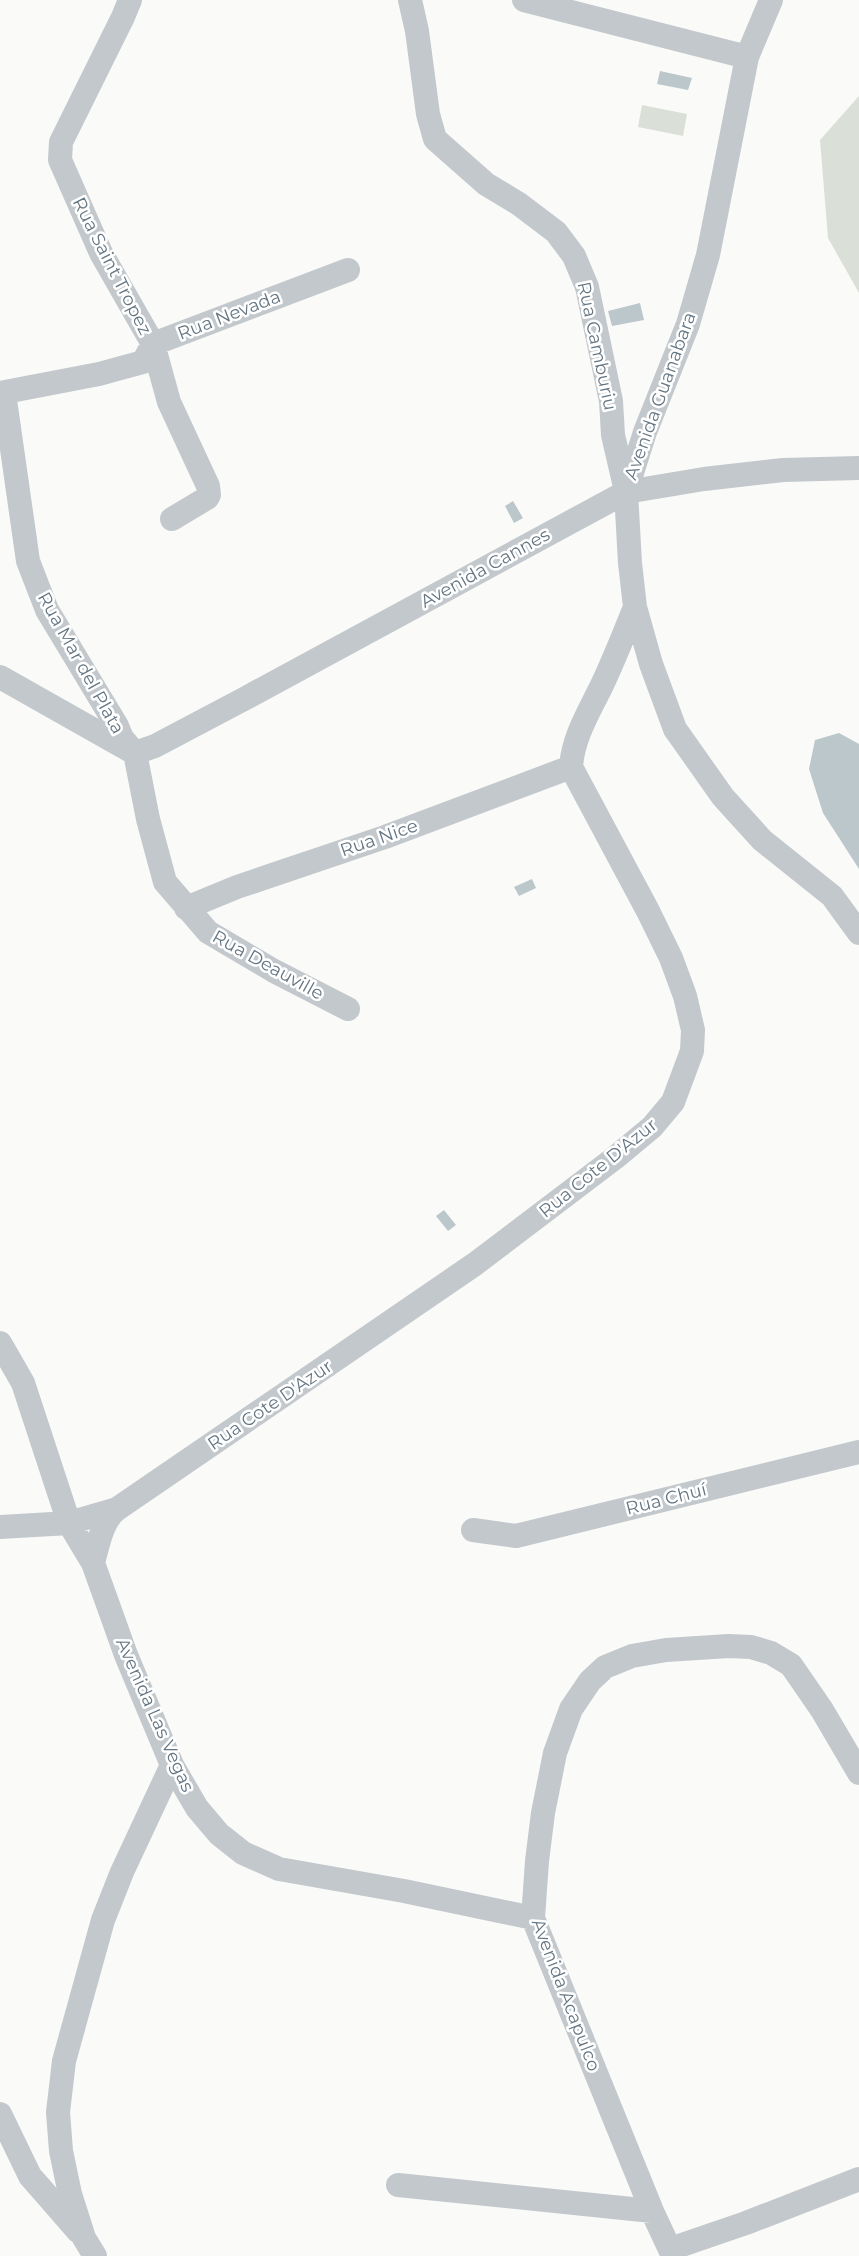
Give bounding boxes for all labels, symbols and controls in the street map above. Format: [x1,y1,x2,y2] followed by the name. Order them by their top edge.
[68,193,156,339] street label: Rua Saint Tropez
[573,280,621,412] street label: Rua Camburiu
[174,285,284,345] street label: Rua Nevada
[619,309,701,483] street label: Avenida Guanabara
[416,523,554,613] street label: Avenida Cannes
[33,588,129,738] street label: Rua Mar del Plata
[337,814,421,862] street label: Rua Nice
[209,925,328,1005] street label: Rua Deauville
[535,1114,661,1222] street label: Rua Cote D'Azur
[204,1355,336,1455] street label: Rua Cote D'Azur
[623,1478,710,1520] street label: Rua Chuí
[111,1635,199,1796] street label: Avenida Las Vegas
[527,1916,605,2074] street label: Avenida Acapulco

